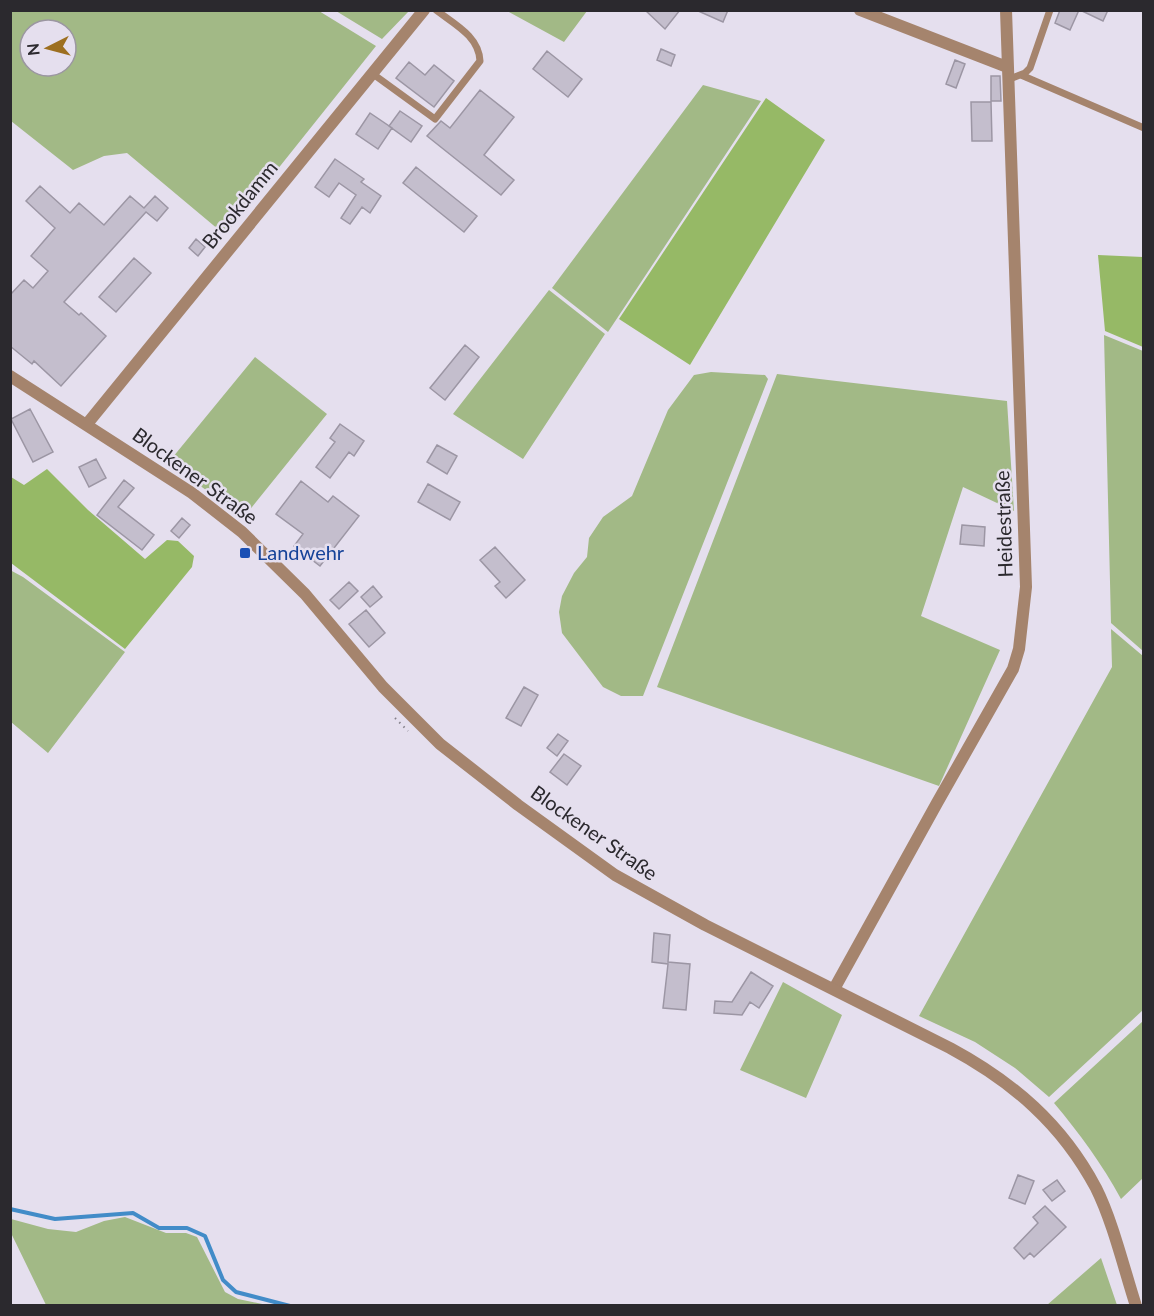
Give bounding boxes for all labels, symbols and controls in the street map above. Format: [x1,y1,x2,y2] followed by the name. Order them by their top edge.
[18,18,78,78] north arrow
[22,42,43,57] text: N
[197,156,282,253] street label: Brookdamm
[128,422,263,529] street label: Blockener Straße
[989,470,1017,578] street label: Heidestraße
[257,540,345,564] place label: Landwehr
[238,546,252,560] marker: Landwehr
[527,780,662,885] street label: Blockener Straße

